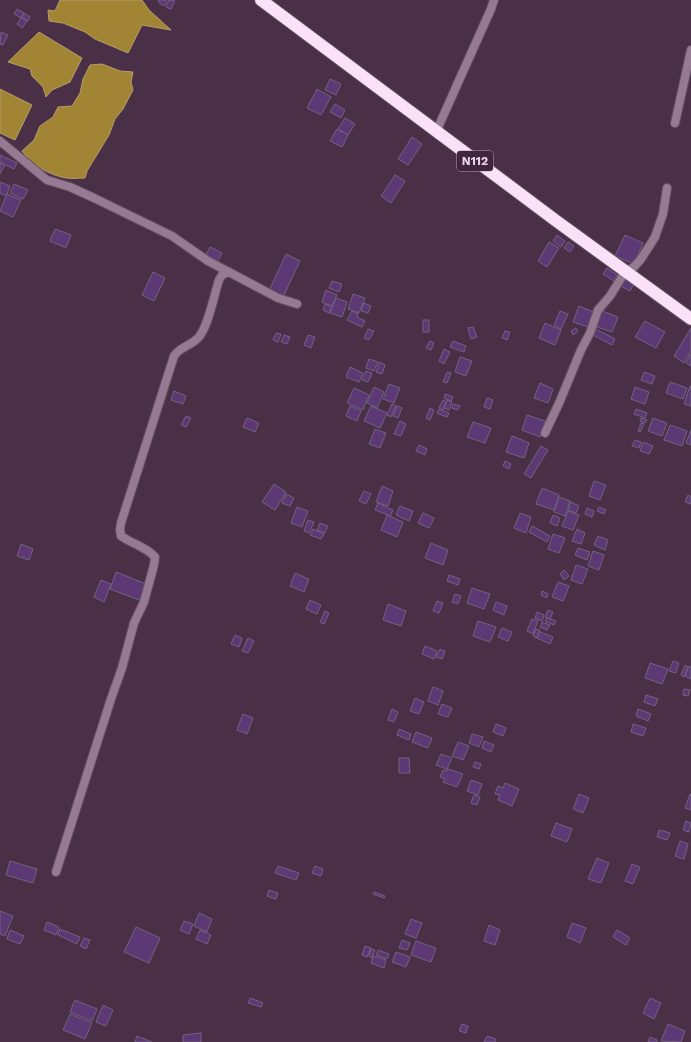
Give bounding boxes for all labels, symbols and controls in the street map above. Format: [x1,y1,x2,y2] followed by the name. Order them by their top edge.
[457,151,493,171] road number: N112

